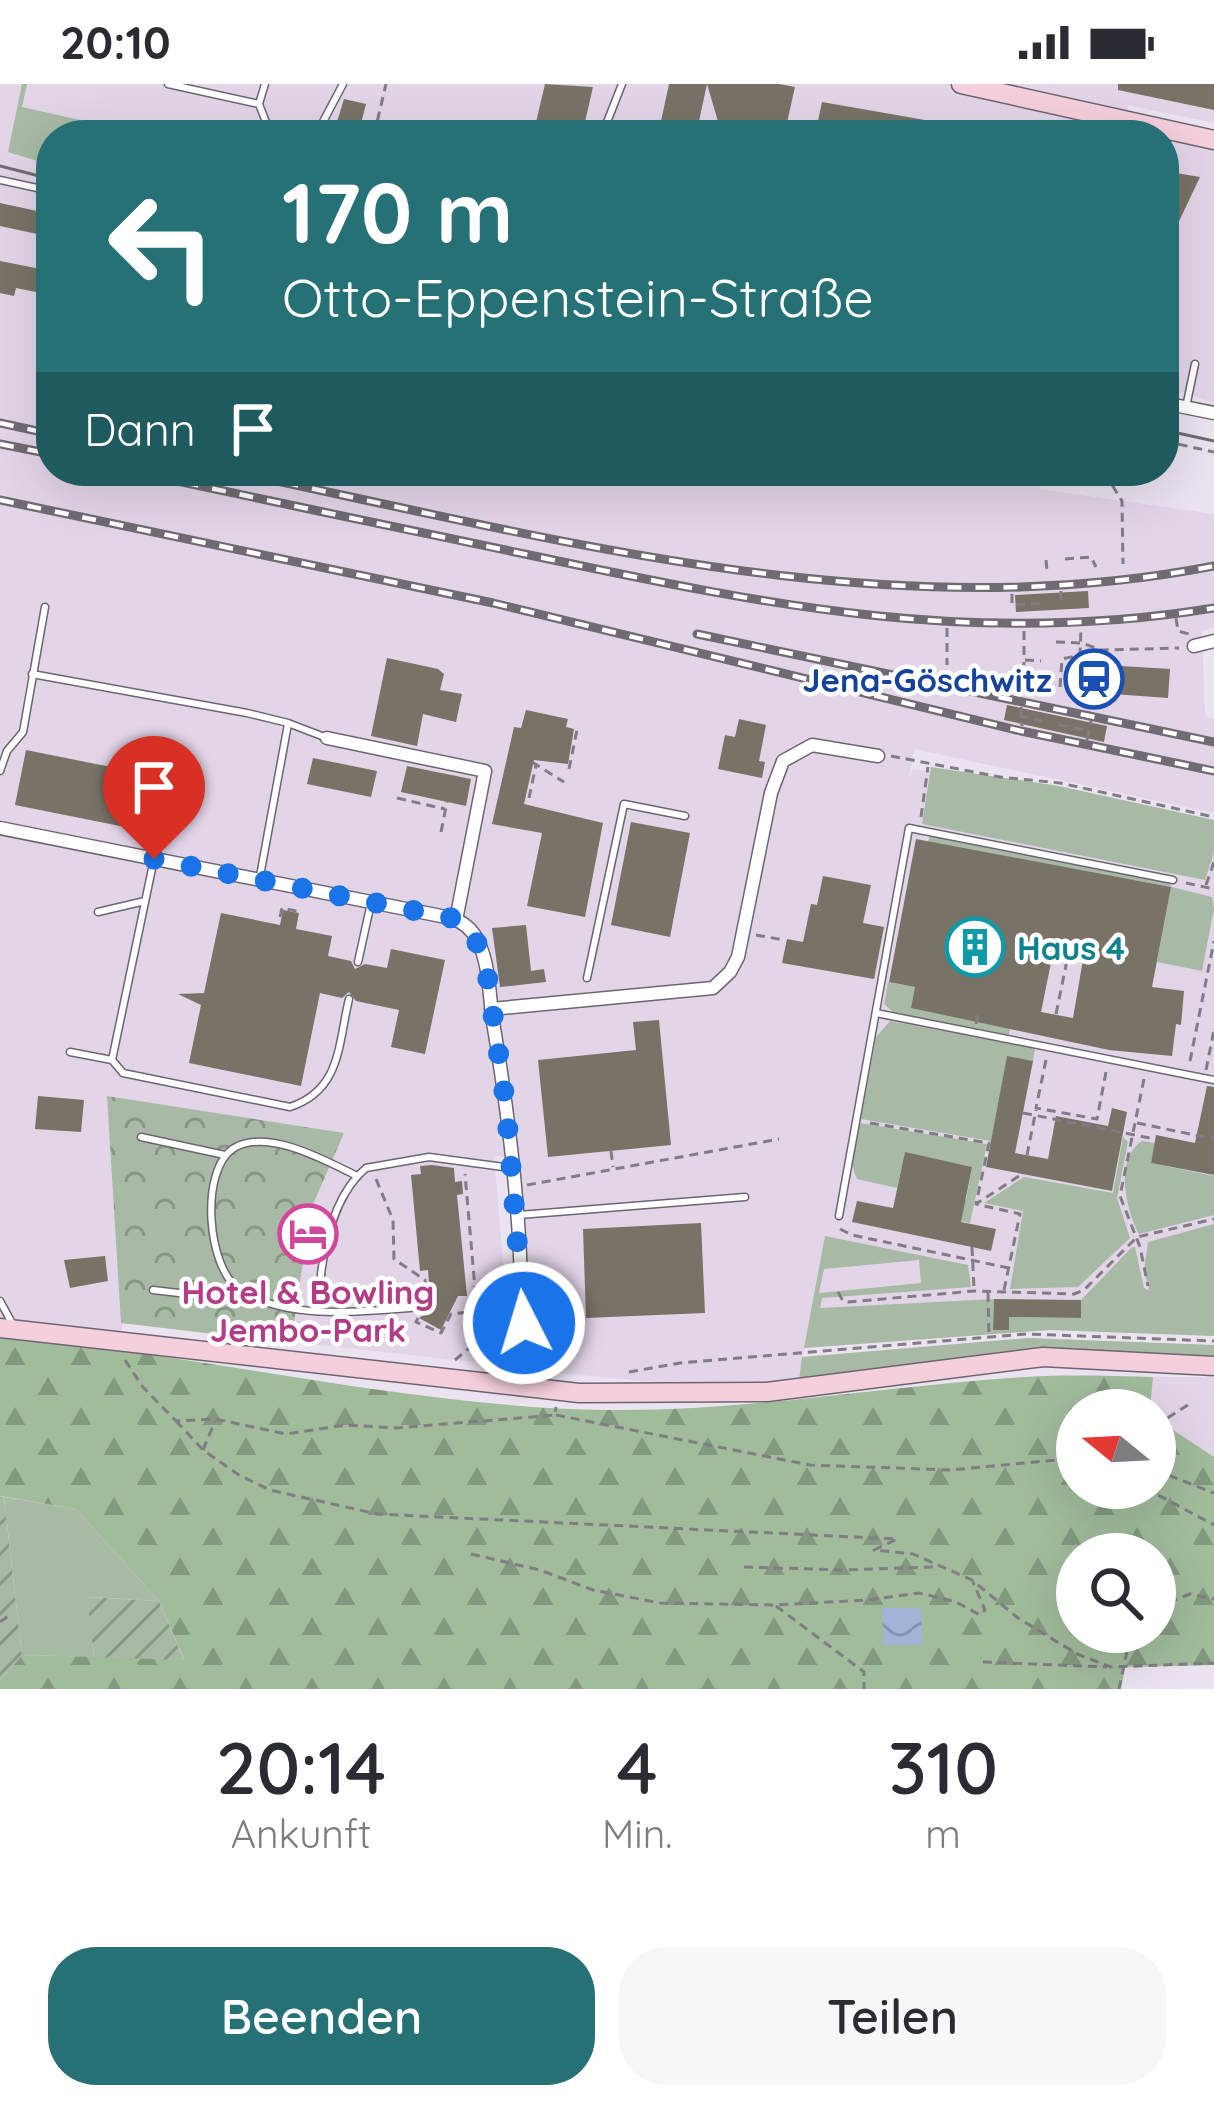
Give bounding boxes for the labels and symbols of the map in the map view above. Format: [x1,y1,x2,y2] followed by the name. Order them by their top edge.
[1063,648,1125,710] station icon: Jena-Göschwitz
[802,659,1052,700] place label: Jena-Göschwitz
[103,736,205,859] pin
[944,916,1006,978] building icon: Haus 4
[1017,927,1125,968] place label: Haus 4
[277,1203,339,1265] hotel icon: Hotel & Bowling Jembo-Park
[461,1260,587,1386] position arrow
[182,1271,434,1350] place label: Hotel & Bowling Jembo-Park
[1056,1389,1176,1509] north arrow

